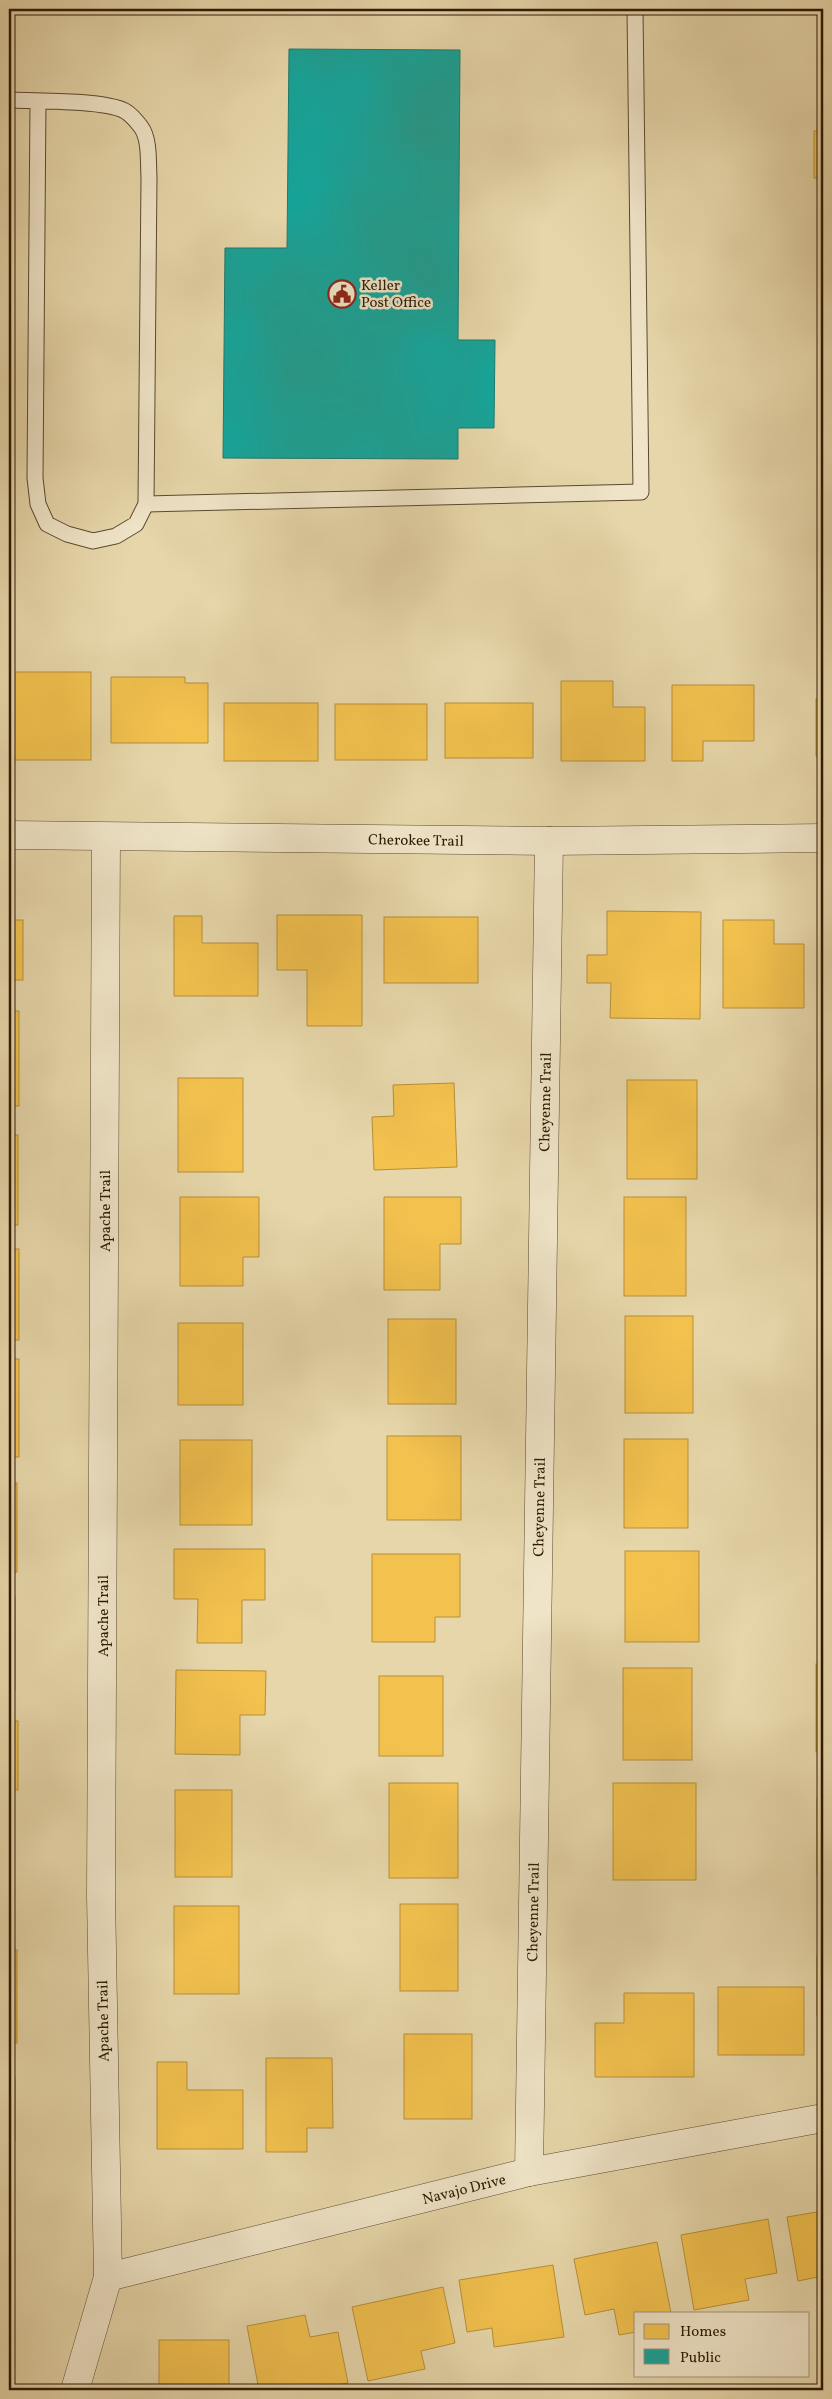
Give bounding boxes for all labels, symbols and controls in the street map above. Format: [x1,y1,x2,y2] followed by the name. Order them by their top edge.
[361,276,431,314] place label: Keller Post Office
[327,279,357,309] public building icon: Keller Post Office
[368,830,464,853] street label: Cherokee Trail
[535,1052,558,1152] street label: Cheyenne Trail
[96,1170,117,1252] street label: Apache Trail
[529,1457,552,1557] street label: Cheyenne Trail
[94,1575,115,1657] street label: Apache Trail
[523,1862,546,1962] street label: Cheyenne Trail
[93,1980,116,2062] street label: Apache Trail
[420,2170,508,2211] street label: Navajo Drive
[634,2312,810,2376] legend
[680,2322,726,2343] text: Homes
[680,2348,721,2369] text: Public

